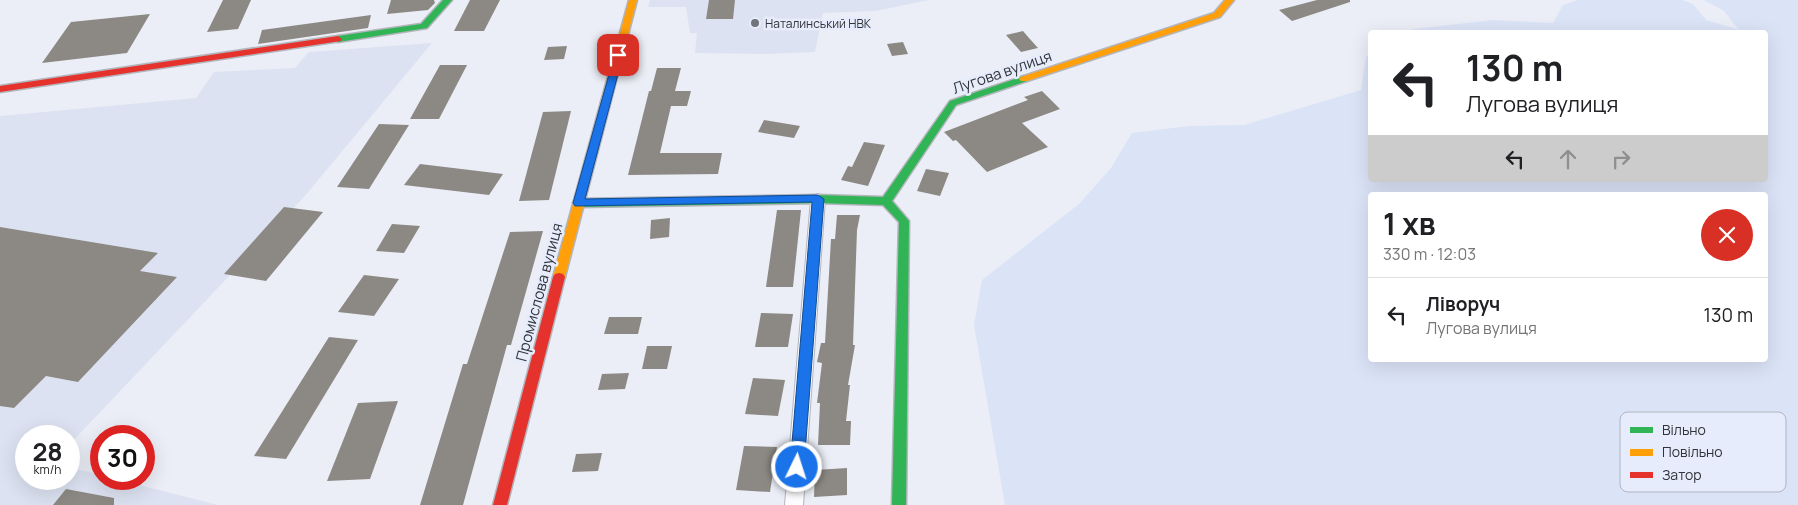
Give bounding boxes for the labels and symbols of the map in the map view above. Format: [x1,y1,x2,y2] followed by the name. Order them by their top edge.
[765,15,872,32] place label: Наталинський НВК
[749,17,761,29] marker: Наталинський НВК
[597,34,639,76] pin
[949,45,1055,99] street label: Лугова вулиця
[510,221,568,363] street label: Промислова вулиця
[1620,412,1786,492] legend
[1662,420,1706,439] text: Вільно
[90,425,155,490] speed limit sign: 30
[770,440,822,492] position arrow
[1662,442,1723,461] text: Повільно
[1662,465,1702,484] text: Затор

